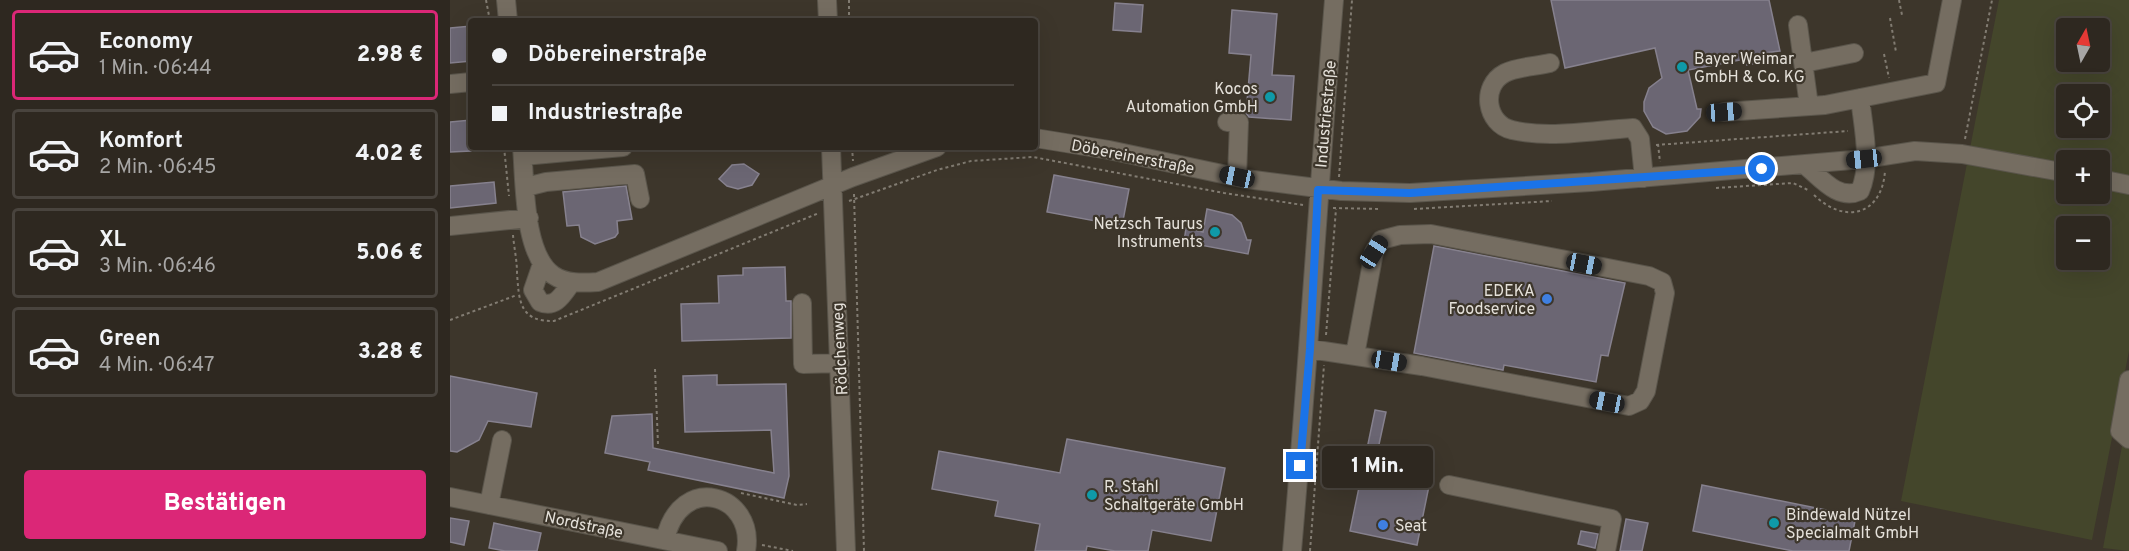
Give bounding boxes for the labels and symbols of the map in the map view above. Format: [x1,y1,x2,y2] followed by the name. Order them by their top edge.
[2056,18,2110,72] north arrow
[1694,50,1805,88] place label: Bayer Weimar GmbH & Co. KG
[1312,60,1342,169] street label: Industriestraße
[1675,60,1689,74] marker: Bayer Weimar GmbH & Co. KG
[1126,80,1258,118] place label: Kocos Automation GmbH
[1263,90,1277,104] marker: Kocos Automation GmbH
[1705,102,1743,122] car
[1069,136,1196,180] street label: Döbereinerstraße
[1845,148,1883,170] car
[1748,155,1775,182] route start
[1218,164,1256,190] car
[1093,215,1203,253] place label: Netzsch Taurus Instruments
[1208,225,1222,239] marker: Netzsch Taurus Instruments
[1357,232,1391,272] car
[1565,252,1603,276] car
[1448,282,1535,320] place label: EDEKA Foodservice
[1540,292,1554,306] marker: EDEKA Foodservice
[829,302,853,396] street label: Rödchenweg
[1370,349,1408,373] car
[1588,390,1626,414] car
[1321,445,1432,487] callout: 1 Min.
[1286,452,1313,479] route end
[1104,478,1244,516] place label: R. Stahl Schaltgeräte GmbH
[1085,488,1099,502] marker: R. Stahl Schaltgeräte GmbH
[1786,506,1919,544] place label: Bindewald Nützel Specialmalt GmbH
[543,508,625,544] street label: Nordstraße
[1767,516,1781,530] marker: Bindewald Nützel Specialmalt GmbH
[1395,517,1427,537] place label: Seat
[1376,518,1390,532] marker: Seat

